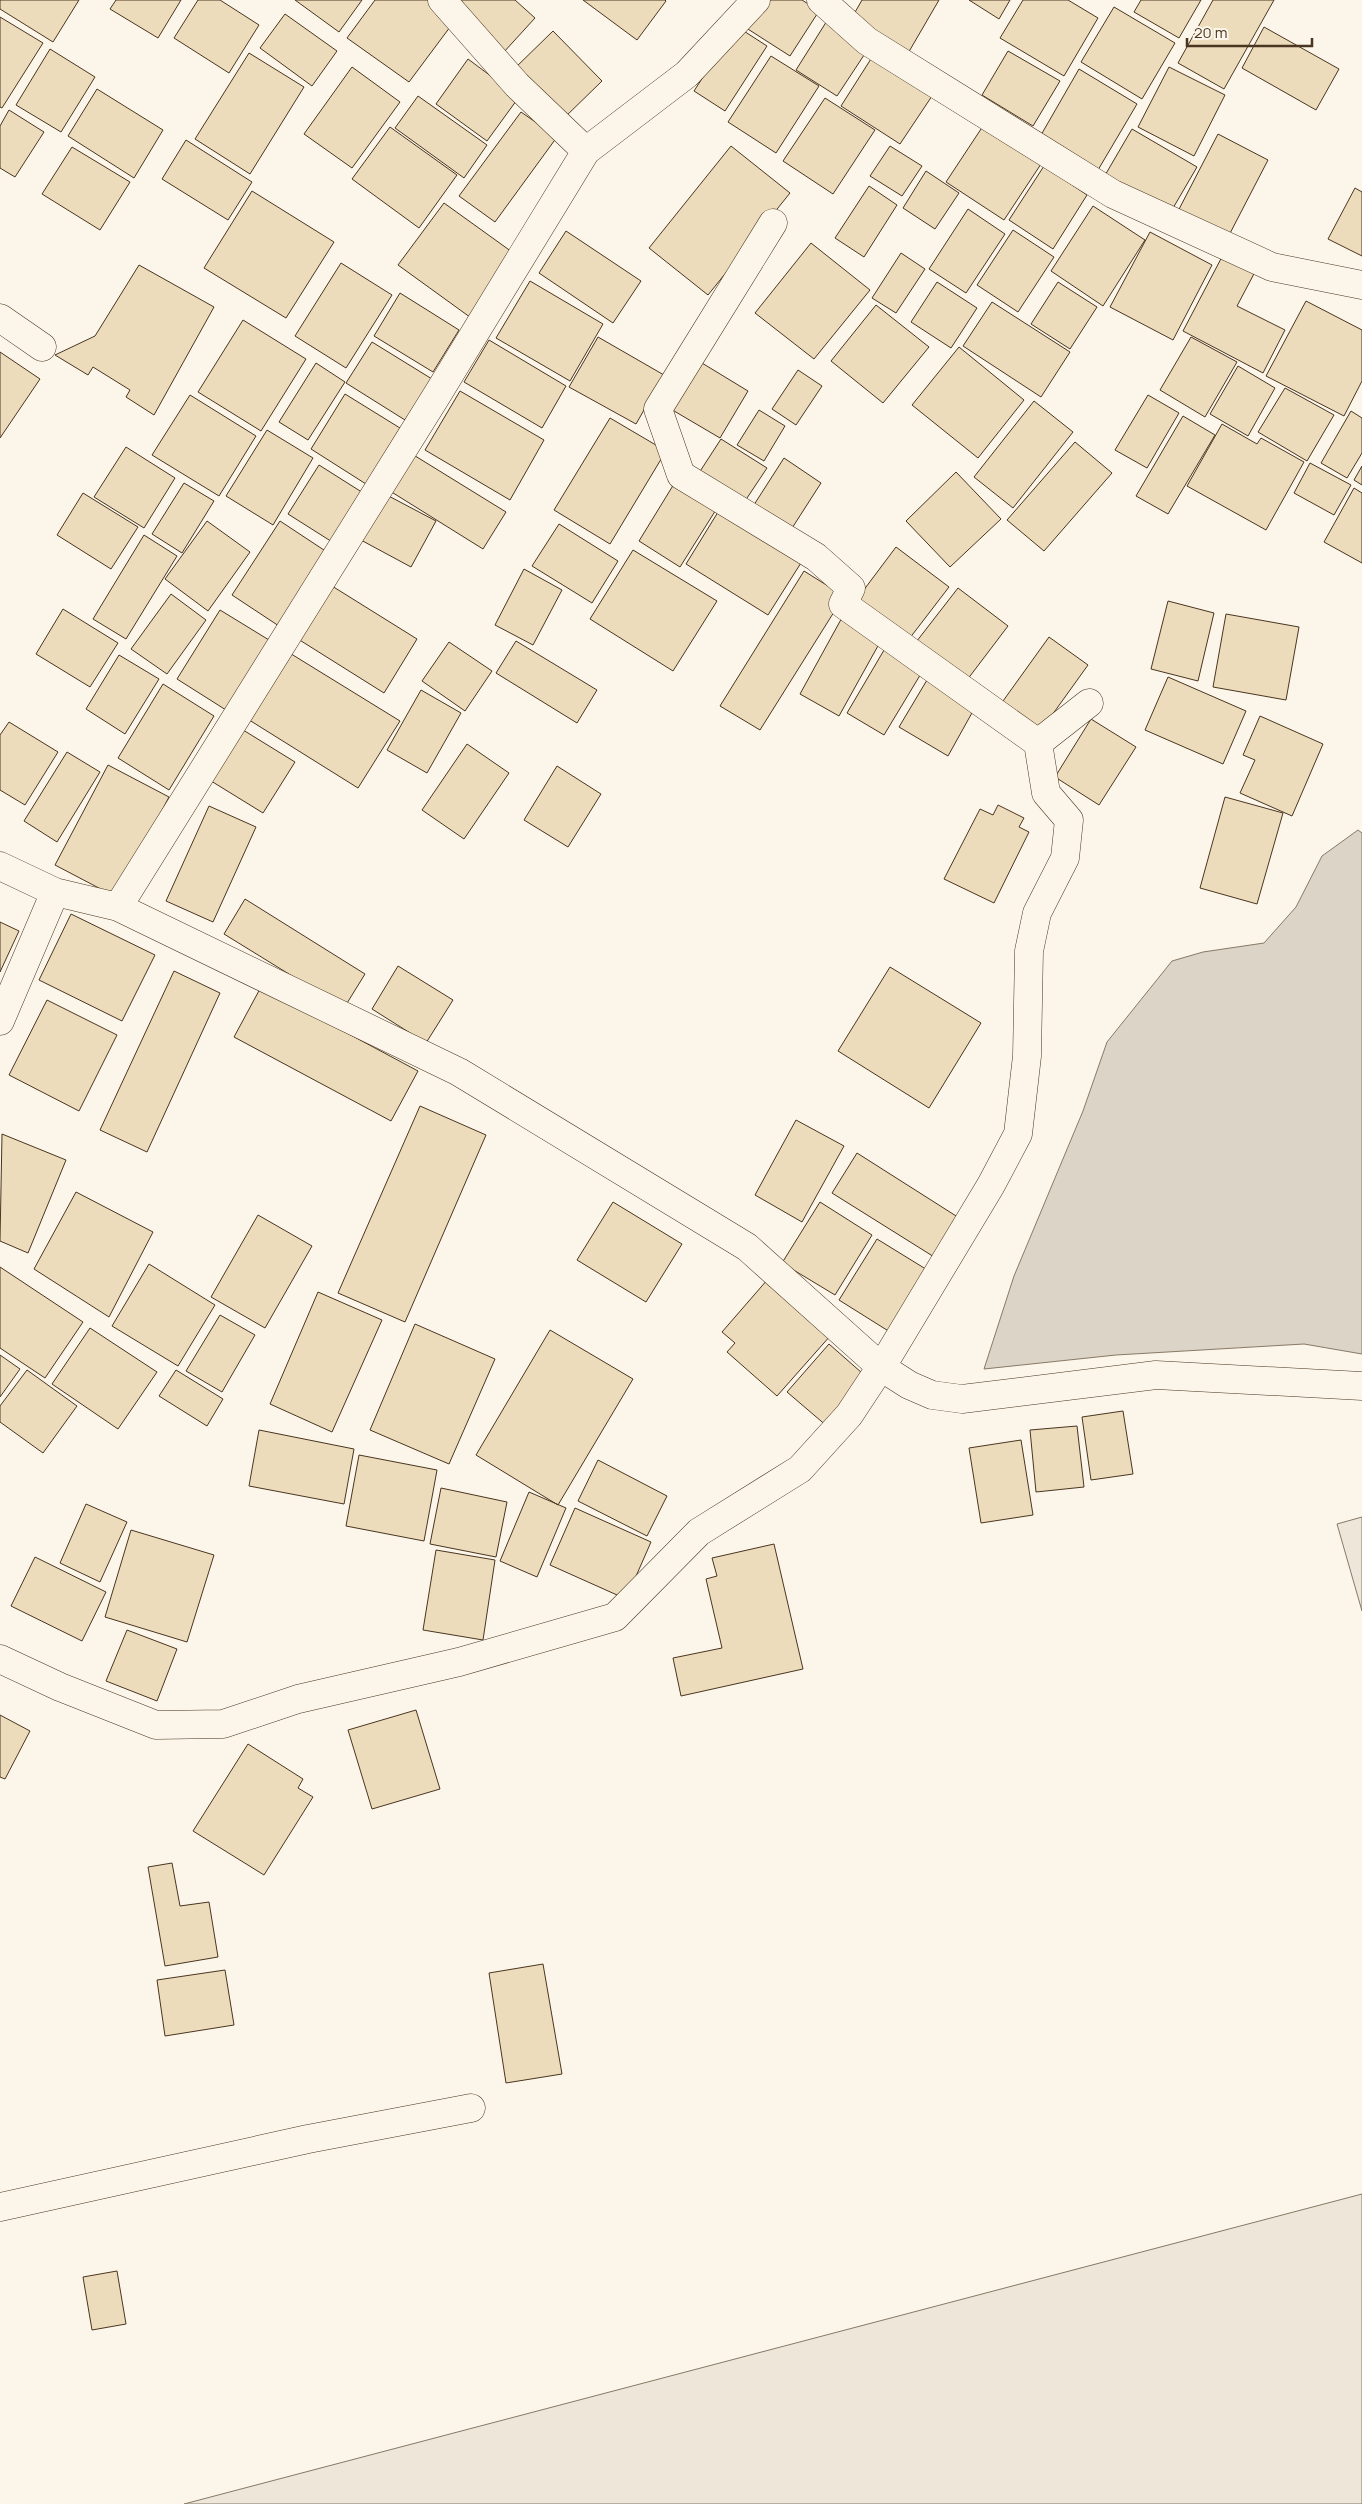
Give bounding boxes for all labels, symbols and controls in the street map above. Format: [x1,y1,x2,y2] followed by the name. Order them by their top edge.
[1187,15,1312,47] scale bar
[1194,22,1227,43] text: 20 m

